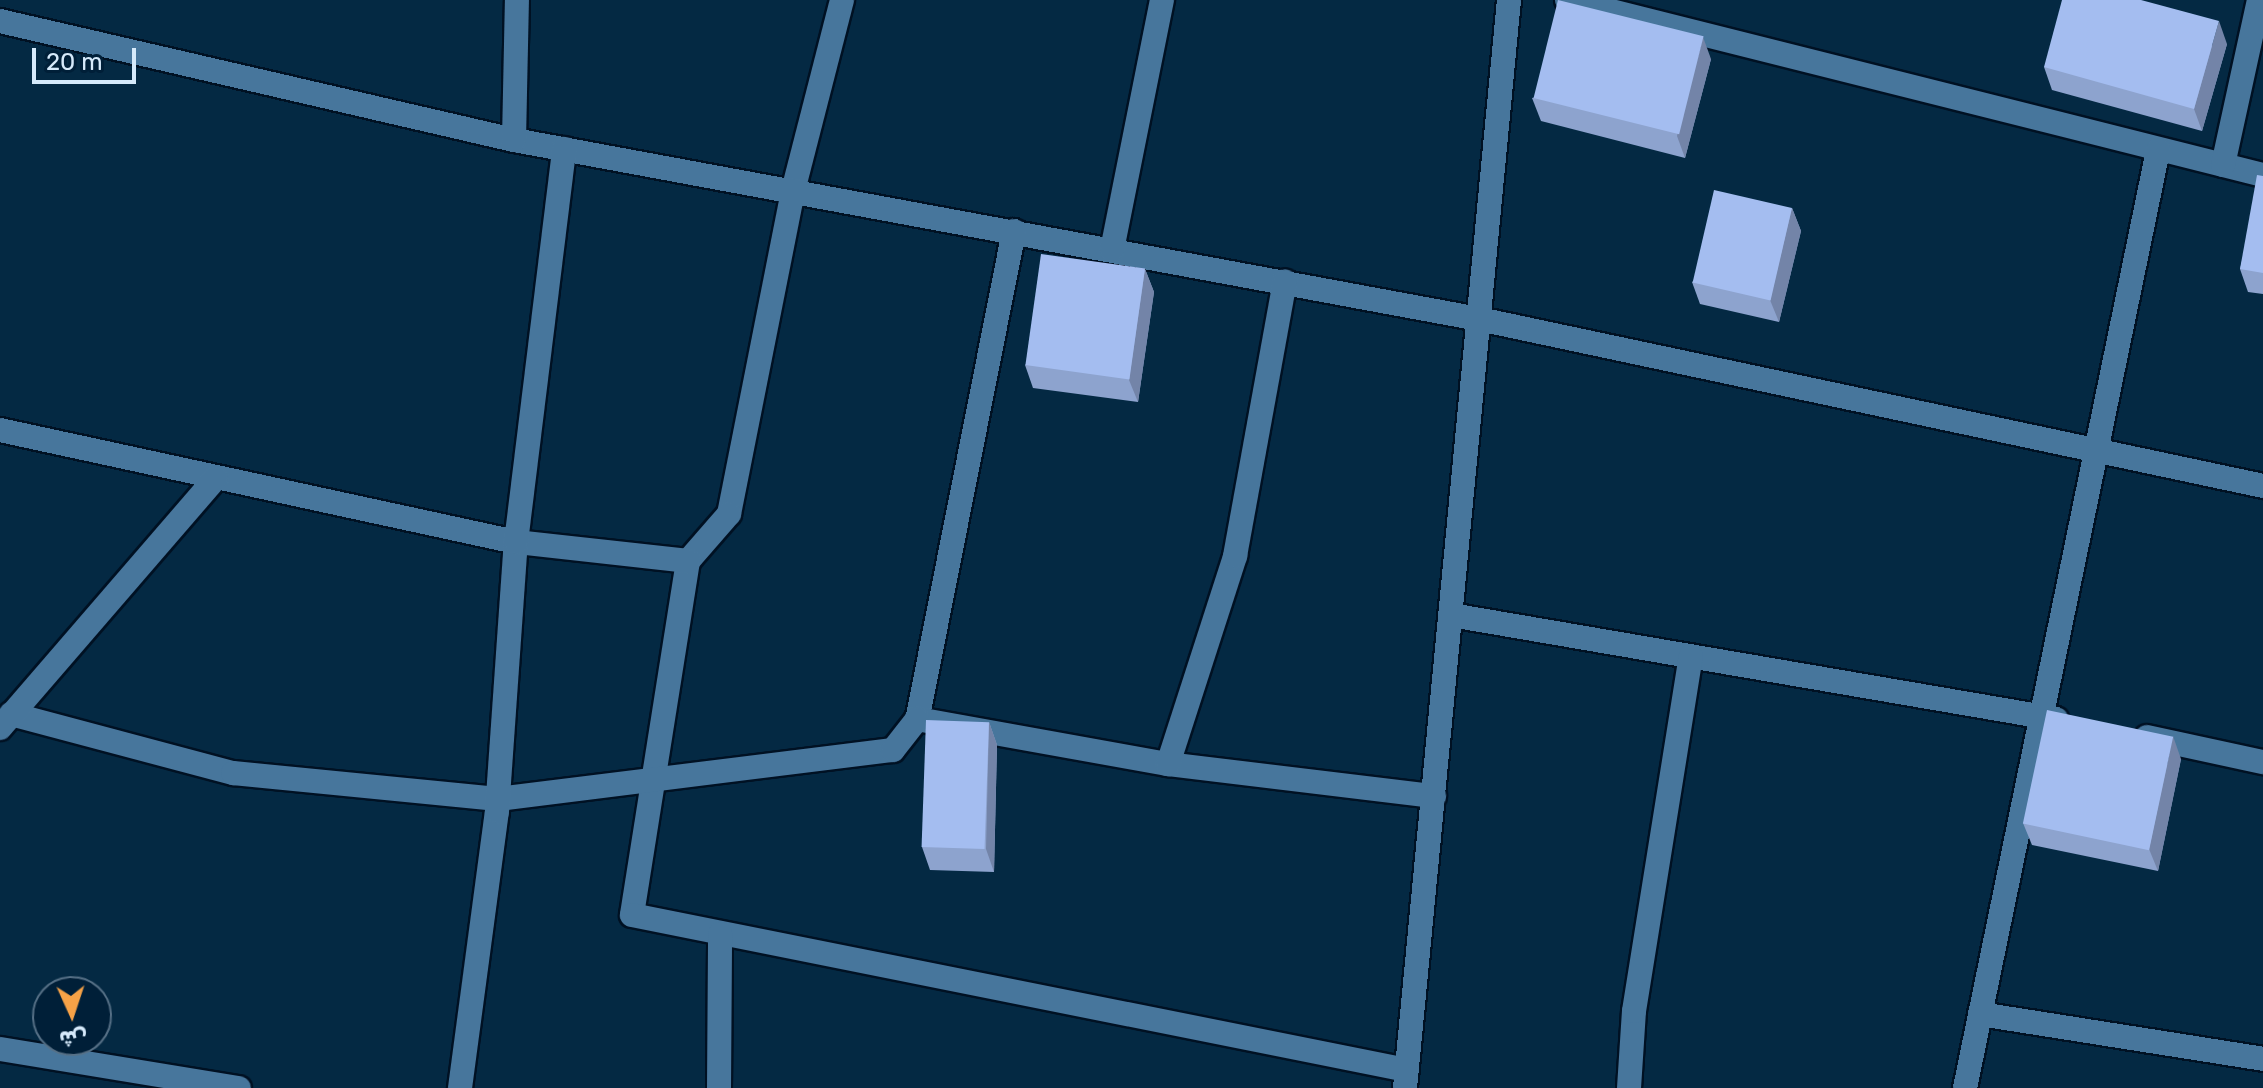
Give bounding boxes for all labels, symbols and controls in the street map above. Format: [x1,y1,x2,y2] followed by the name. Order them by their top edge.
[36,32,140,82] scale bar
[46,48,103,76] text: 20 m
[32,976,112,1056] north arrow
[59,1024,88,1053] text: ش

